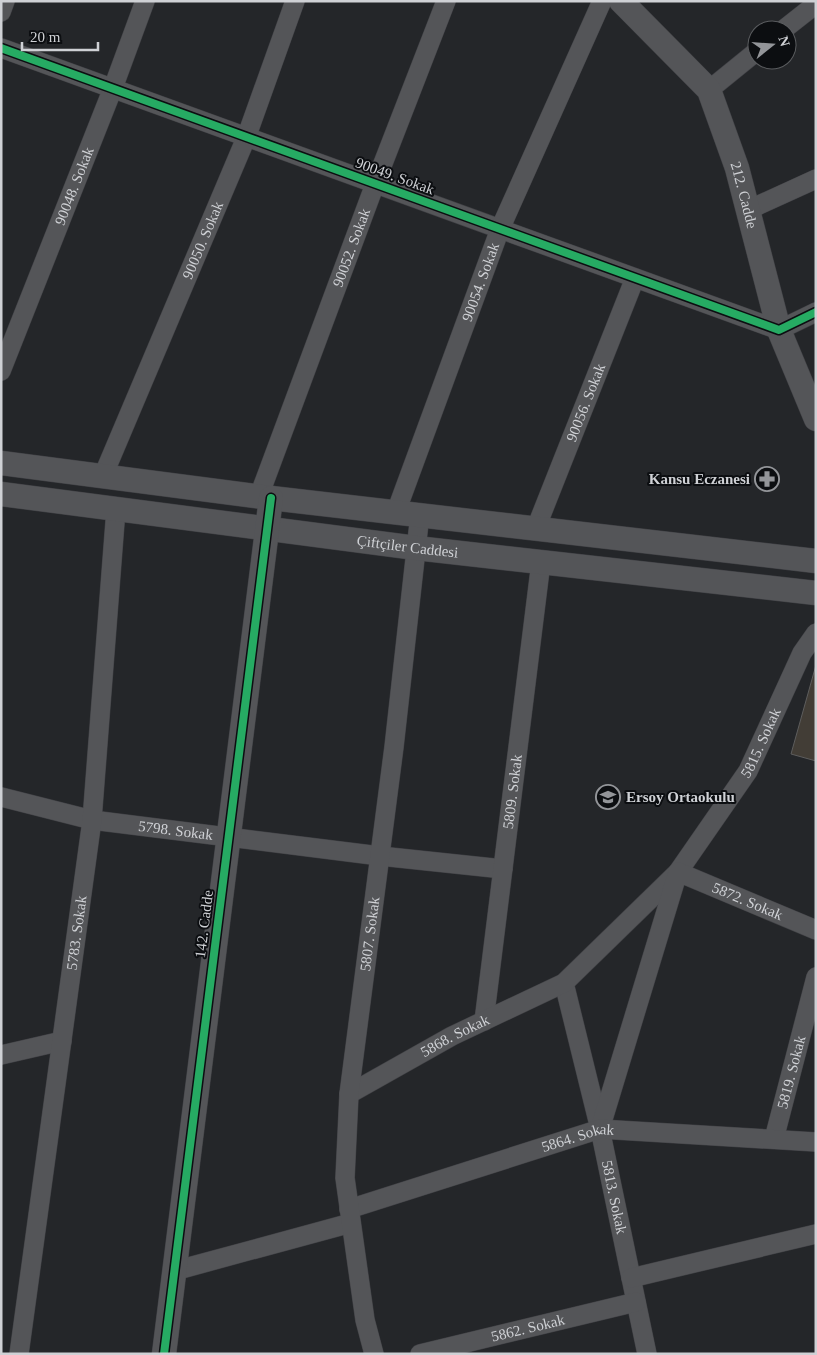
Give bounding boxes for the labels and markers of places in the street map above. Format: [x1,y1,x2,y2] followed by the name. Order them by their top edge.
[754,466,780,492] pharmacy icon: Kansu Eczanesi
[649,471,750,487] place label: Kansu Eczanesi
[595,784,621,810] school or university icon: Ersoy Ortaokulu
[626,789,735,805] place label: Ersoy Ortaokulu

